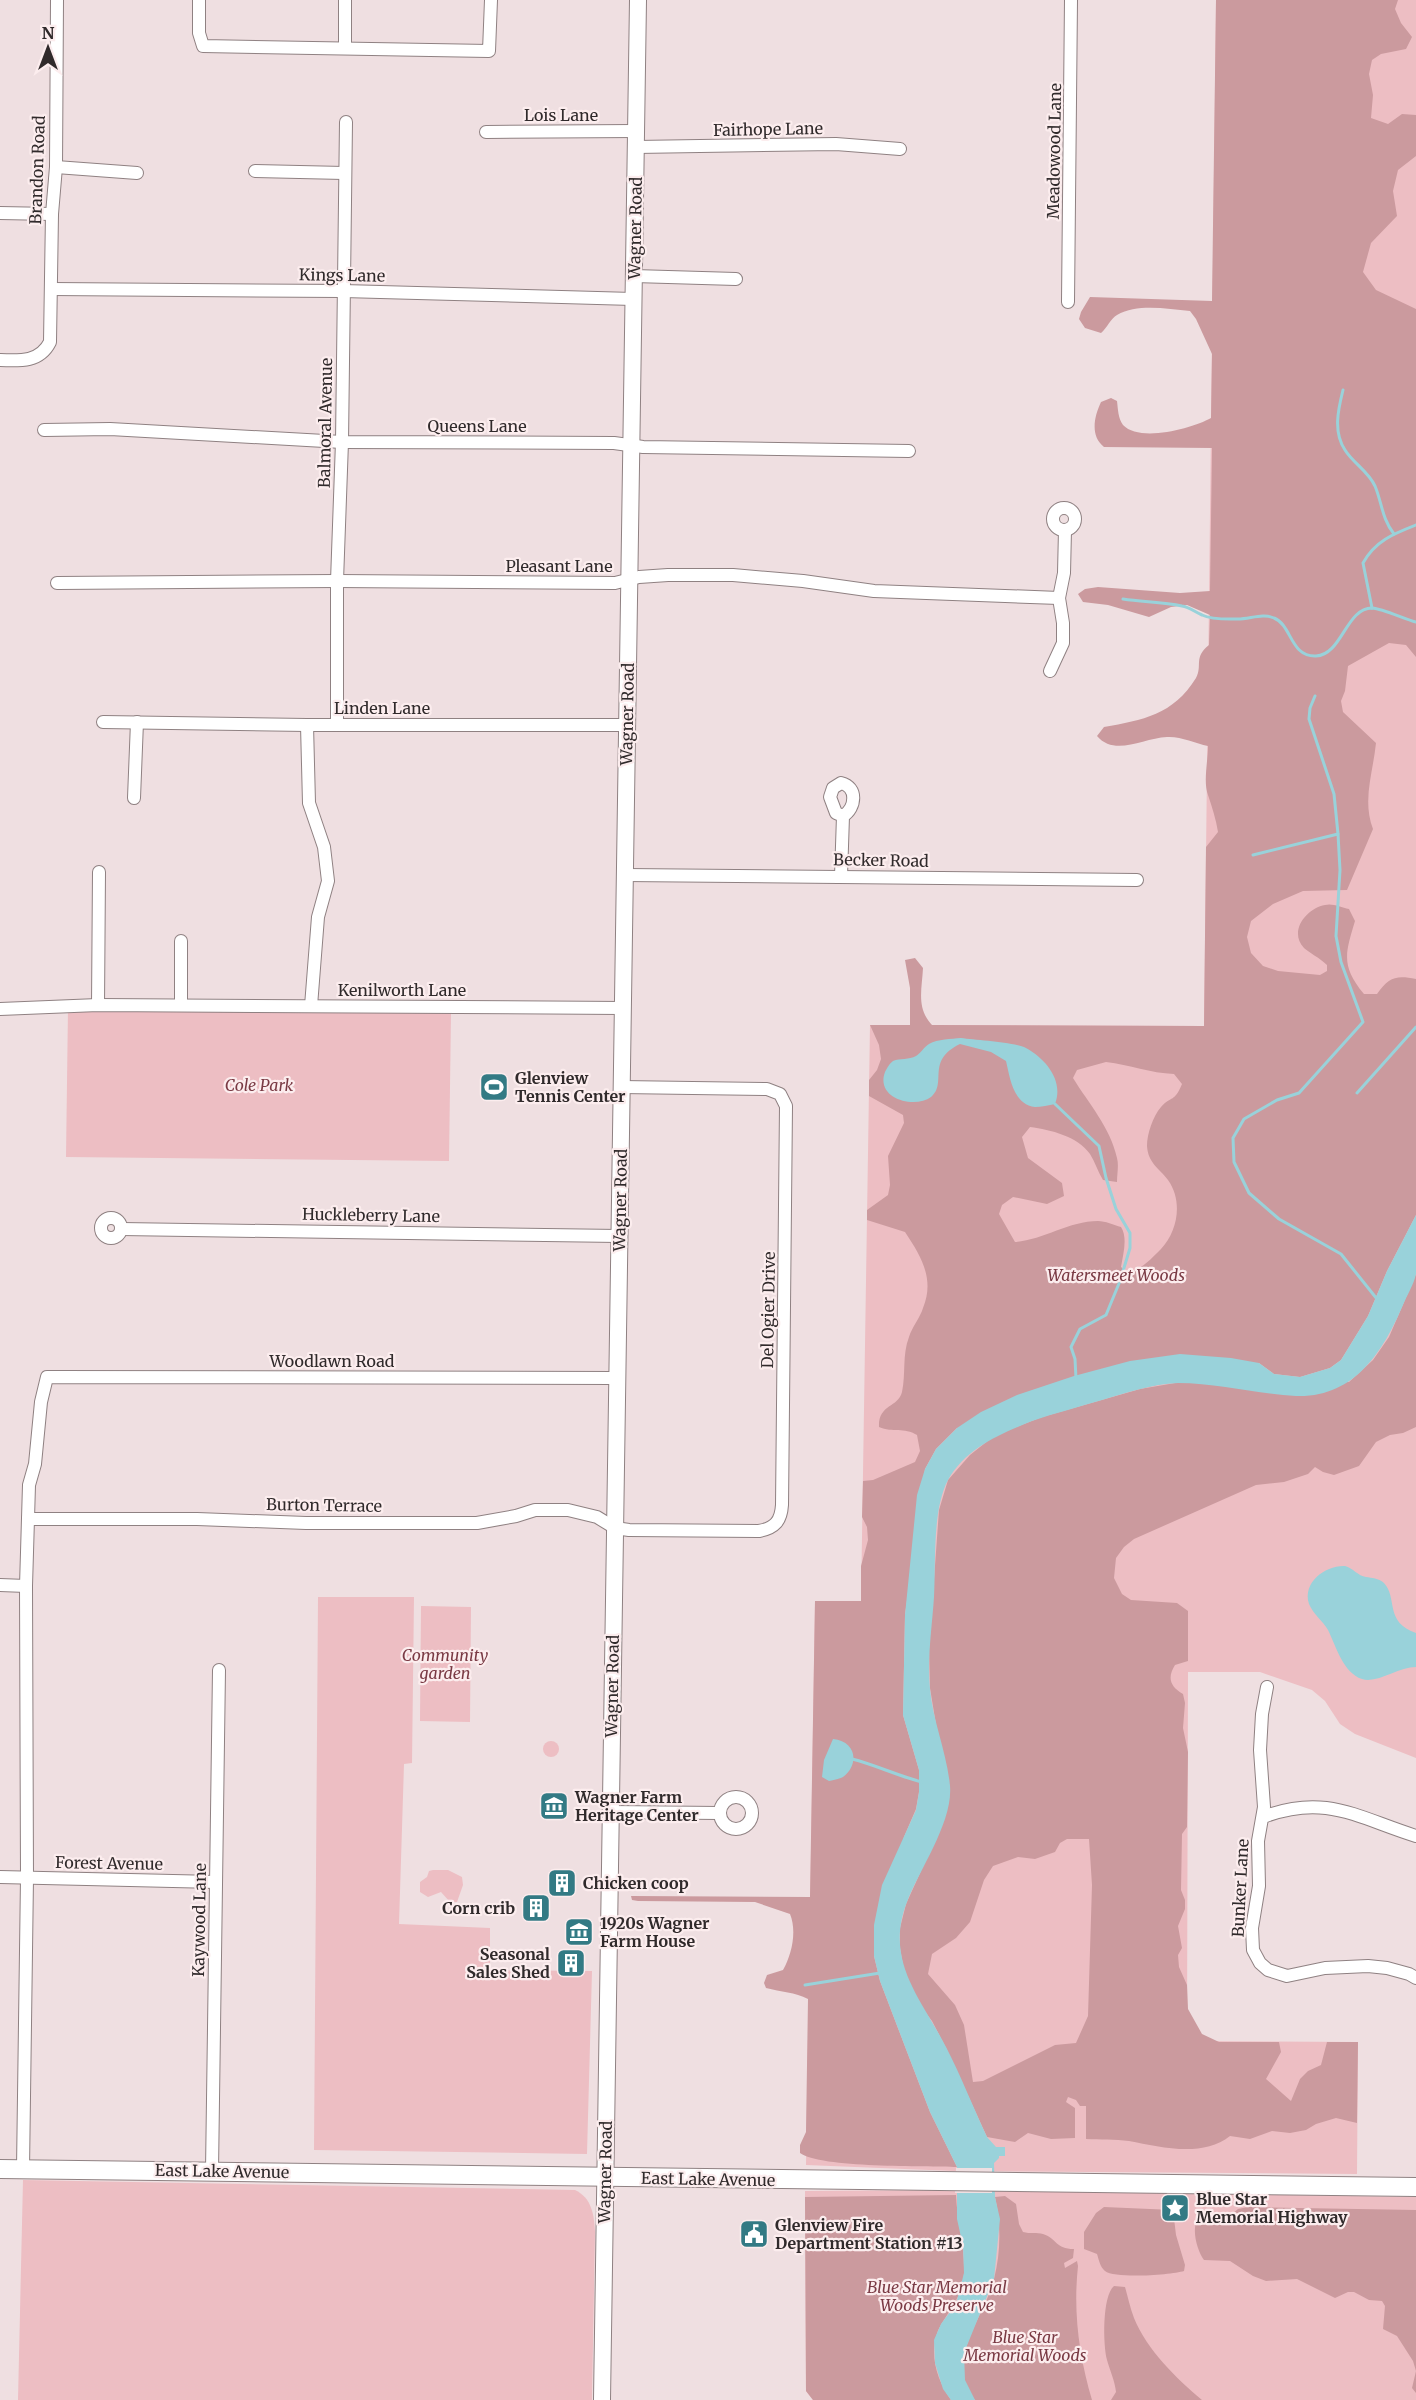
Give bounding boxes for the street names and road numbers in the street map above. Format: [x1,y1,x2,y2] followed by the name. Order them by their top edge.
[1043,83,1065,219] street label: Meadowood Lane
[524,105,598,125] street label: Lois Lane
[25,115,49,225] street label: Brandon Road
[713,118,823,140] street label: Fairhope Lane
[624,176,646,280] street label: Wagner Road
[299,264,385,286] street label: Kings Lane
[314,358,336,488] street label: Balmoral Avenue
[427,416,527,436] street label: Queens Lane
[505,556,613,576] street label: Pleasant Lane
[616,662,638,766] street label: Wagner Road
[334,698,430,718] street label: Linden Lane
[833,849,929,871] street label: Becker Road
[338,980,466,1000] street label: Kenilworth Lane
[609,1148,631,1252] street label: Wagner Road
[302,1204,440,1226] street label: Huckleberry Lane
[757,1251,779,1369] street label: Del Ogier Drive
[269,1351,395,1371] street label: Woodlawn Road
[266,1494,382,1516] street label: Burton Terrace
[601,1634,623,1738] street label: Wagner Road
[1227,1838,1253,1938] street label: Bunker Lane
[55,1852,163,1874] street label: Forest Avenue
[188,1863,210,1977] street label: Kaywood Lane
[594,2120,616,2224] street label: Wagner Road
[155,2160,289,2182] street label: East Lake Avenue
[641,2168,775,2190] street label: East Lake Avenue

